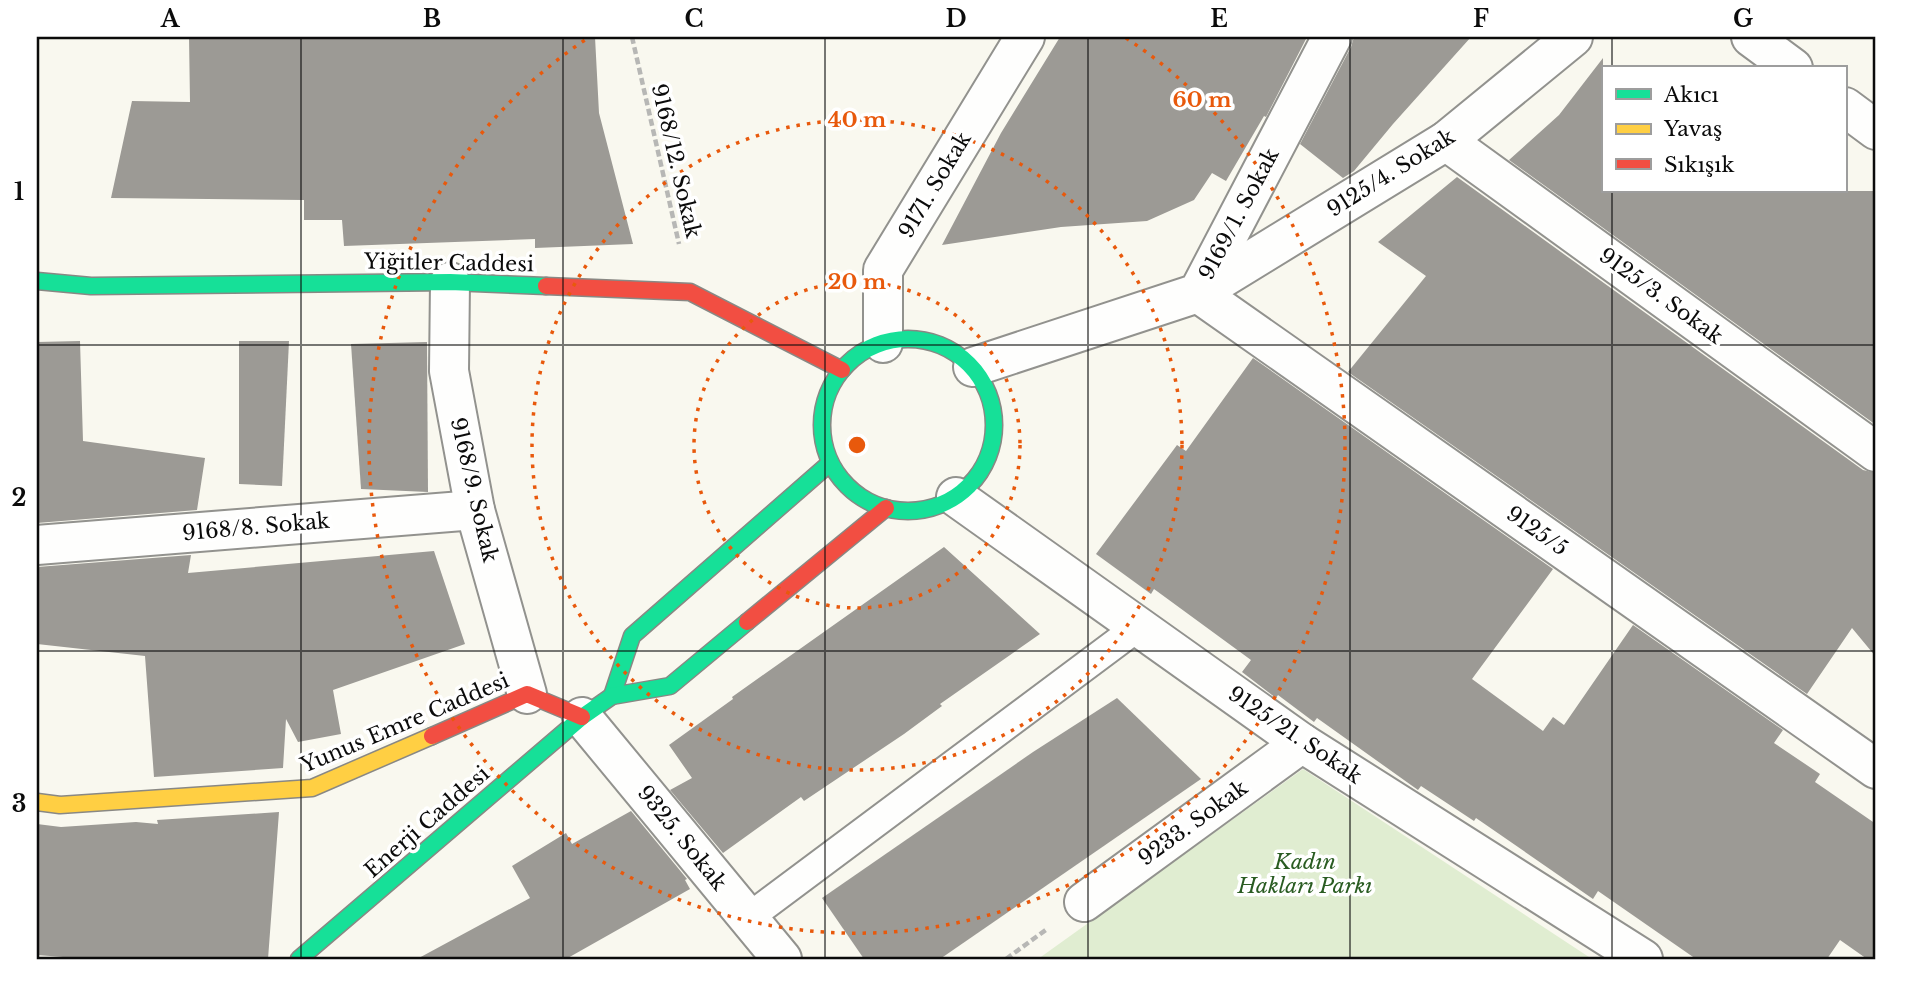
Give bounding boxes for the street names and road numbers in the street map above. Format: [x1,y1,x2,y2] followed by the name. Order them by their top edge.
[646,81,706,241] street label: 9168/12. Sokak
[1322,123,1460,223] street label: 9125/4. Sokak
[893,127,977,243] street label: 9171. Sokak
[1193,144,1285,284] street label: 9169/1. Sokak
[1594,242,1728,350] street label: 9125/3. Sokak
[363,249,534,277] street label: Yiğitler Caddesi
[445,415,503,565] street label: 9168/9. Sokak
[1501,501,1573,561] street label: 9125/5
[181,508,331,546] street label: 9168/8. Sokak
[296,667,513,779] street label: Yunus Emre Caddesi
[1223,681,1367,789] street label: 9125/21. Sokak
[359,761,495,883] street label: Enerji Caddesi
[1133,775,1253,871] street label: 9233. Sokak
[632,780,732,896] street label: 9325. Sokak

